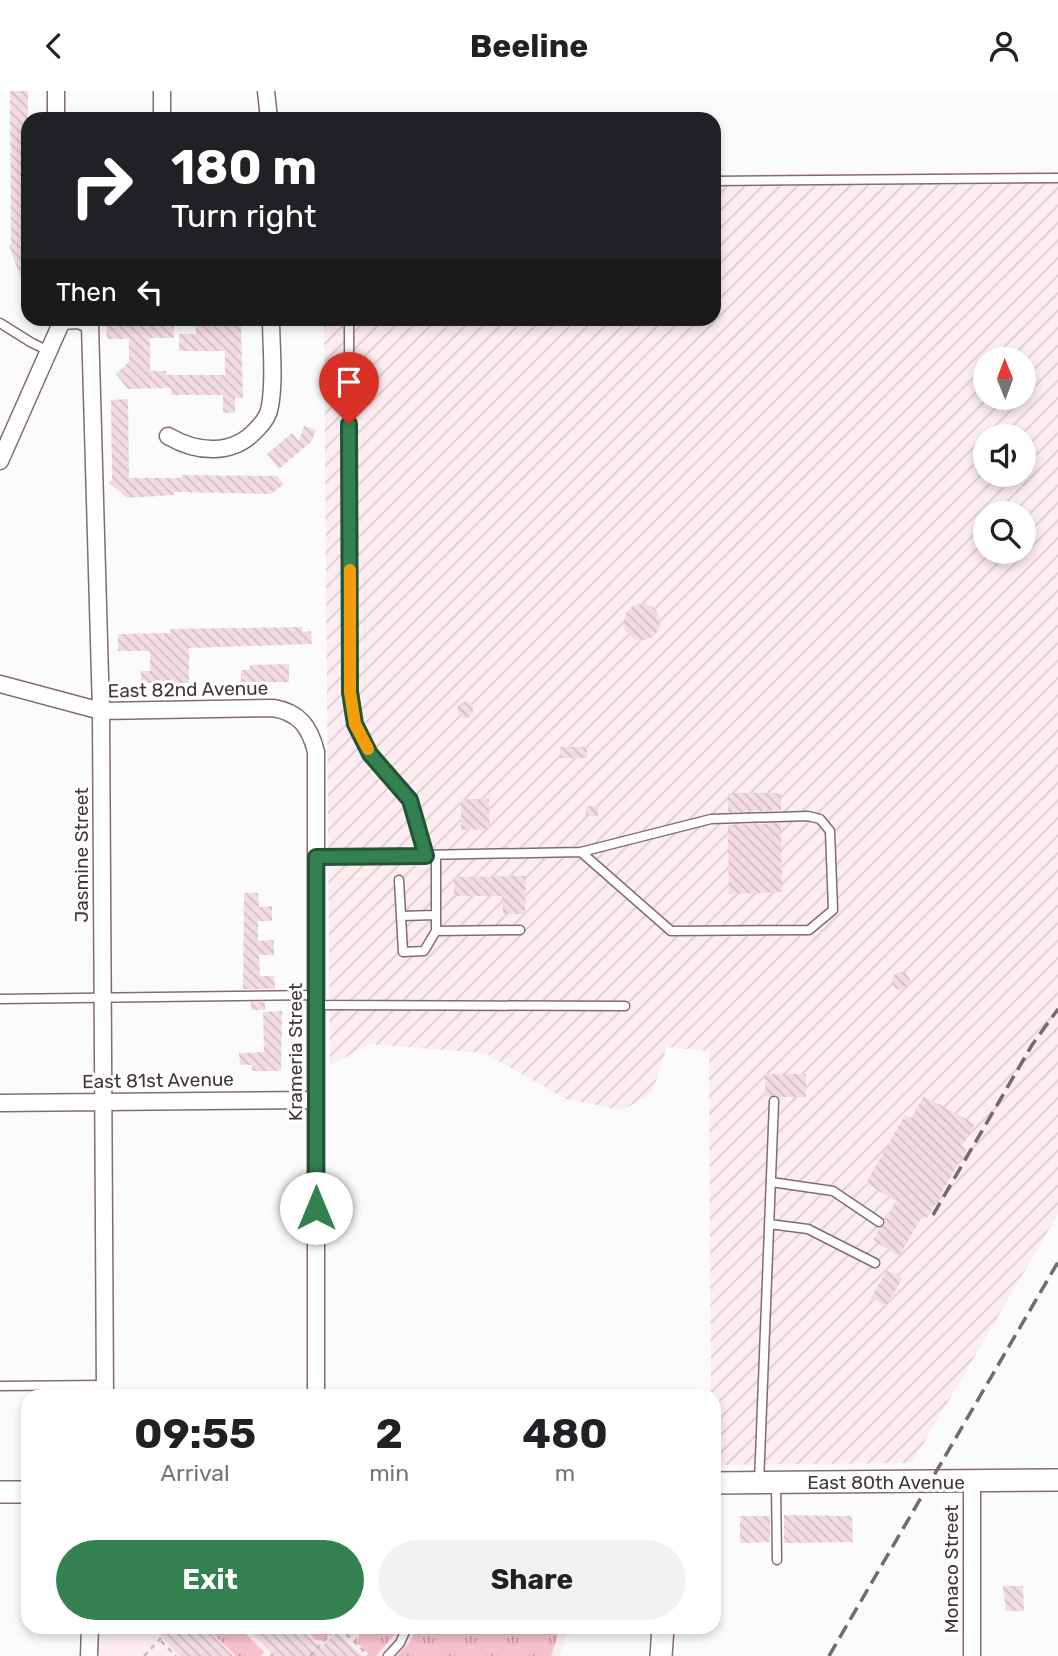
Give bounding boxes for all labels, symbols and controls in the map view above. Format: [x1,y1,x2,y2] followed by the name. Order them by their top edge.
[35,27,73,65] icon: back
[470,27,588,65] text: Beeline
[985,27,1023,65] icon: person
[171,138,317,196] text: 180 m
[56,140,147,231] icon: right
[171,197,316,235] text: Turn right
[131,273,169,311] icon: left
[56,277,117,308] text: Then
[973,347,1036,409] north arrow
[973,347,1036,564] map controls
[319,352,379,424] pin
[330,363,368,401] icon: arrive
[973,424,1036,487] button: sound
[973,501,1036,564] button: search
[108,677,268,702] street label: East 82nd Avenue
[70,787,93,923] street label: Jasmine Street
[284,982,307,1121] street label: Krameria Street
[82,1068,234,1093] street label: East 81st Avenue
[279,1171,353,1245] position arrow
[134,1409,256,1459] text: 09:55
[375,1409,403,1459] text: 2
[522,1409,608,1459] text: 480
[161,1459,230,1487] text: Arrival
[369,1459,409,1487] text: min
[555,1459,575,1487] text: m
[807,1471,965,1494] street label: East 80th Avenue
[940,1504,963,1633] street label: Monaco Street
[56,1540,364,1620] button: Exit
[378,1540,686,1620] button: Share

